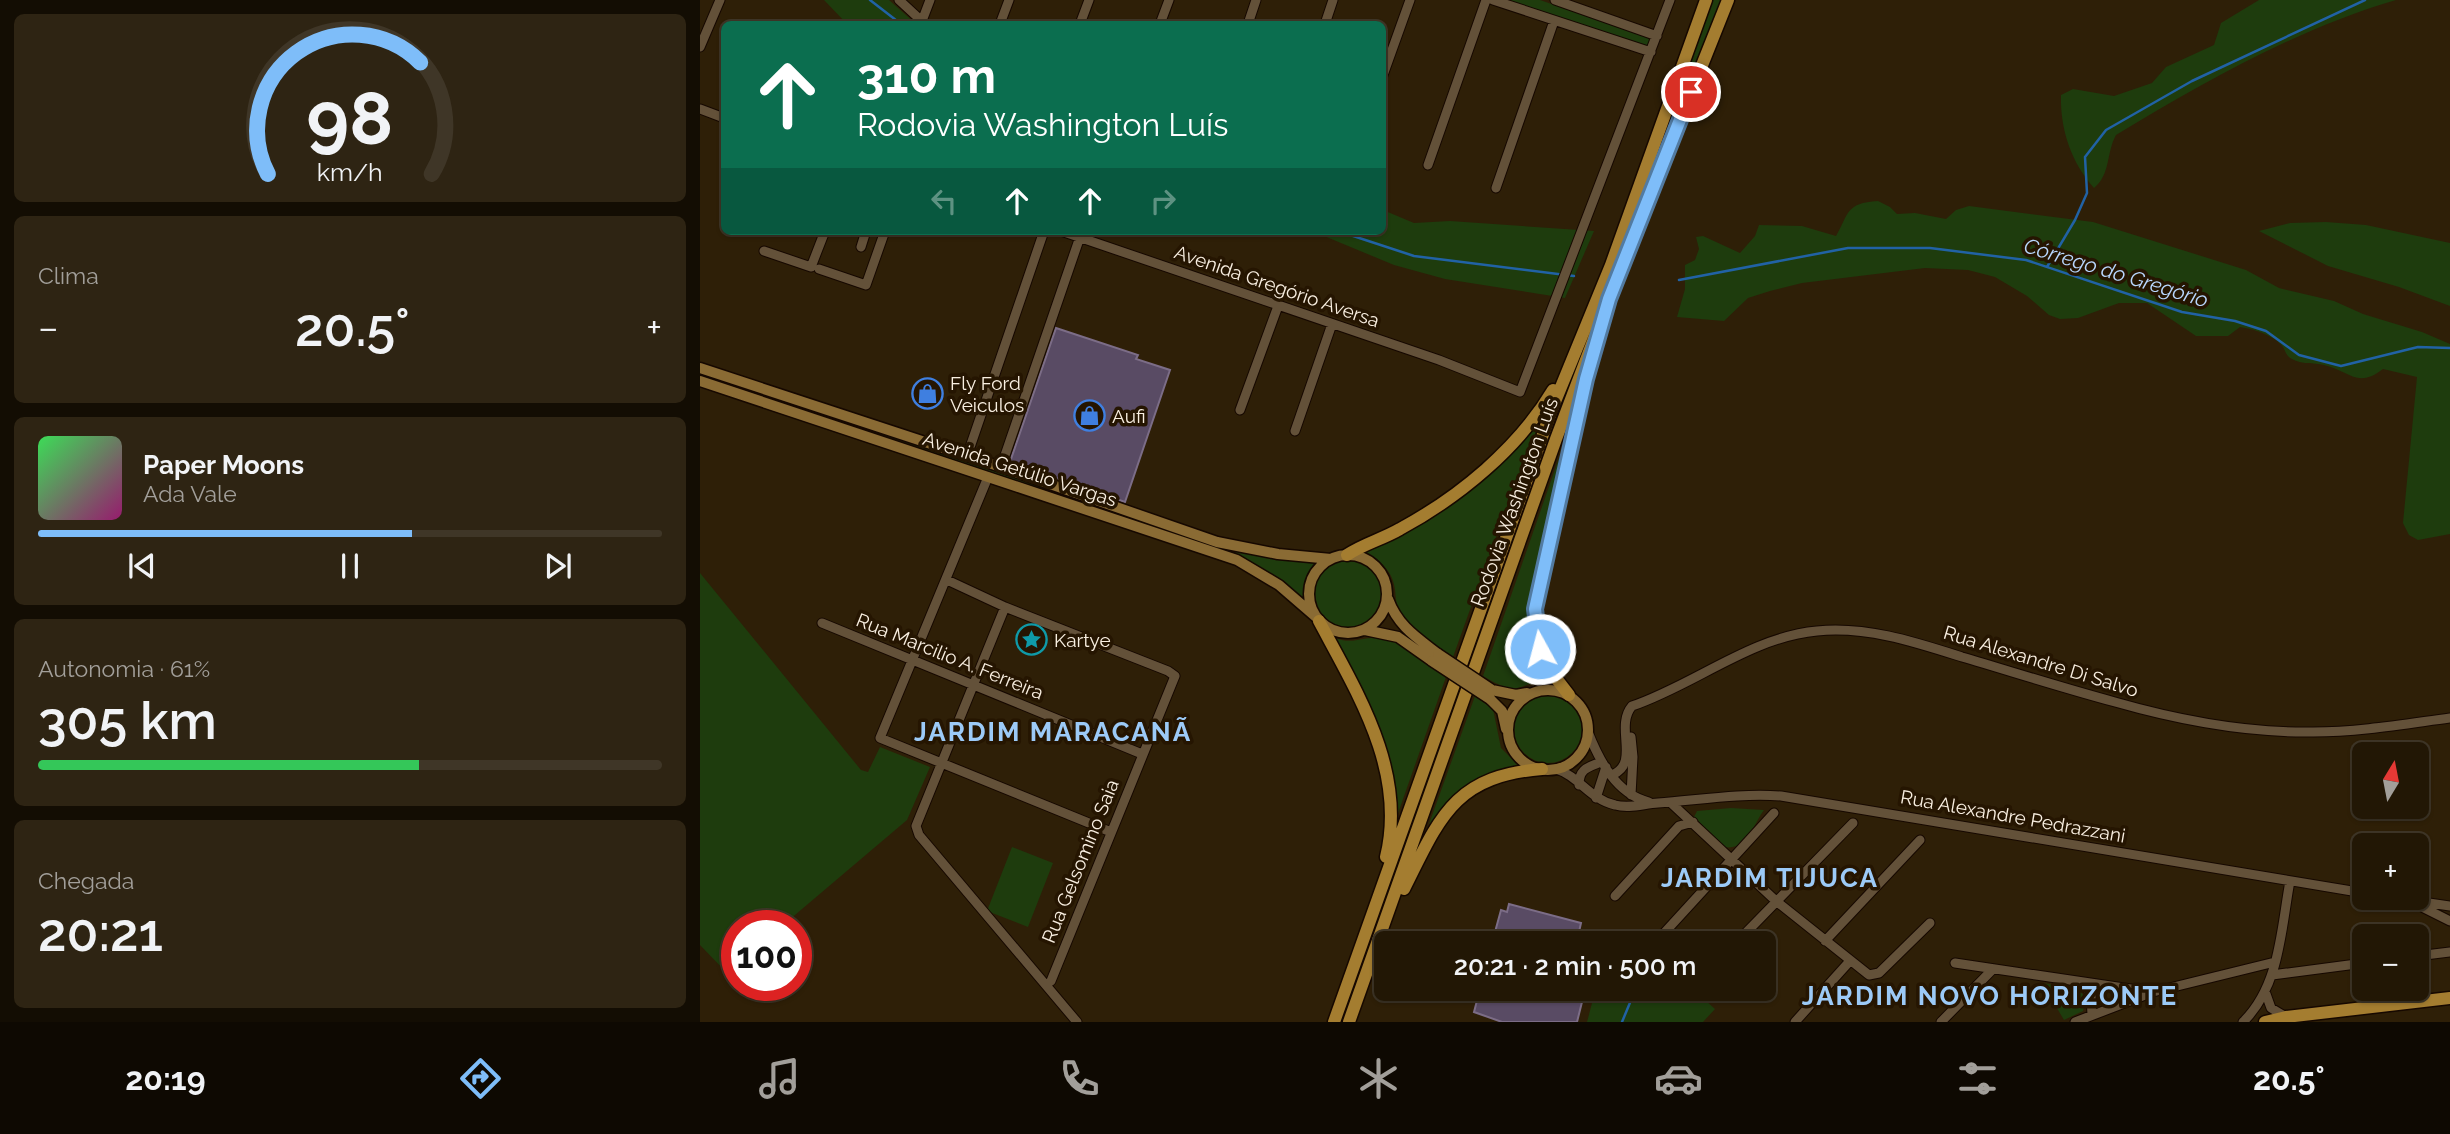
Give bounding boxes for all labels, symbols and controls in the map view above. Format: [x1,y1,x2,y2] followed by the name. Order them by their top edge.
[857,47,996,104] text: 310 m
[742,49,833,140] icon: ahead
[1661,62,1721,122] pin
[1672,73,1710,111] icon: arrive
[307,76,393,161] text: 98
[857,106,1228,143] text: Rodovia Washington Luís
[317,157,383,187] text: km/h
[925,182,963,220] icon: left
[998,182,1036,220] icon: ahead
[1071,182,1109,220] icon: ahead
[1144,182,1182,220] icon: right
[2021,233,2211,312] water label: Córrego do Gregório
[1172,241,1382,331] street label: Avenida Gregório Aversa
[38,262,99,289] text: Clima
[295,297,410,358] text: 20.5°
[38,305,58,350] text: −
[646,305,662,350] text: +
[950,372,1024,416] place label: Fly Ford Veiculos
[910,377,944,411] shop icon: Fly Ford Veiculos
[1466,395,1562,609] street label: Rodovia Washington Luís
[1072,399,1106,433] shop icon: Aufi
[1112,405,1146,427] place label: Aufi
[920,427,1120,511] street label: Avenida Getúlio Vargas
[143,450,304,480] text: Paper Moons
[143,480,237,507] text: Ada Vale
[123,547,161,585] icon: previous
[331,547,369,585] icon: pause
[539,547,577,585] icon: next
[853,608,1047,704] street label: Rua Marcilio A. Ferreira
[1503,612,1577,686] position arrow
[1941,621,2141,701] street label: Rua Alexandre Di Salvo
[1014,623,1048,657] place icon: Kartye
[1054,629,1111,651] place label: Kartye
[38,655,210,682] text: Autonomia · 61%
[38,690,217,751] text: 305 km
[914,717,1192,747] district label: JARDIM MARACANÃ
[2352,742,2429,819] north arrow
[2352,742,2429,1001] map controls
[1037,776,1123,946] street label: Rua Gelsomino Saia
[1899,785,2127,847] street label: Rua Alexandre Pedrazzani
[2352,833,2429,910] button: +
[1661,863,1879,893] district label: JARDIM TIJUCA
[38,867,134,894] text: Chegada
[38,902,163,963] text: 20:21
[721,910,812,1001] speed limit sign: 100
[2352,924,2429,1001] button: −
[1454,951,1696,981] text: 20:21 · 2 min · 500 m
[1802,981,2178,1011] district label: JARDIM NOVO HORIZONTE
[456,1054,505,1103] icon: directions
[755,1054,804,1103] icon: music
[1055,1054,1104,1103] icon: phone
[1354,1054,1403,1103] icon: climate
[1654,1054,1703,1103] icon: car
[1953,1054,2002,1103] icon: filters
[125,1060,206,1097] text: 20:19
[2253,1060,2325,1097] text: 20.5°

